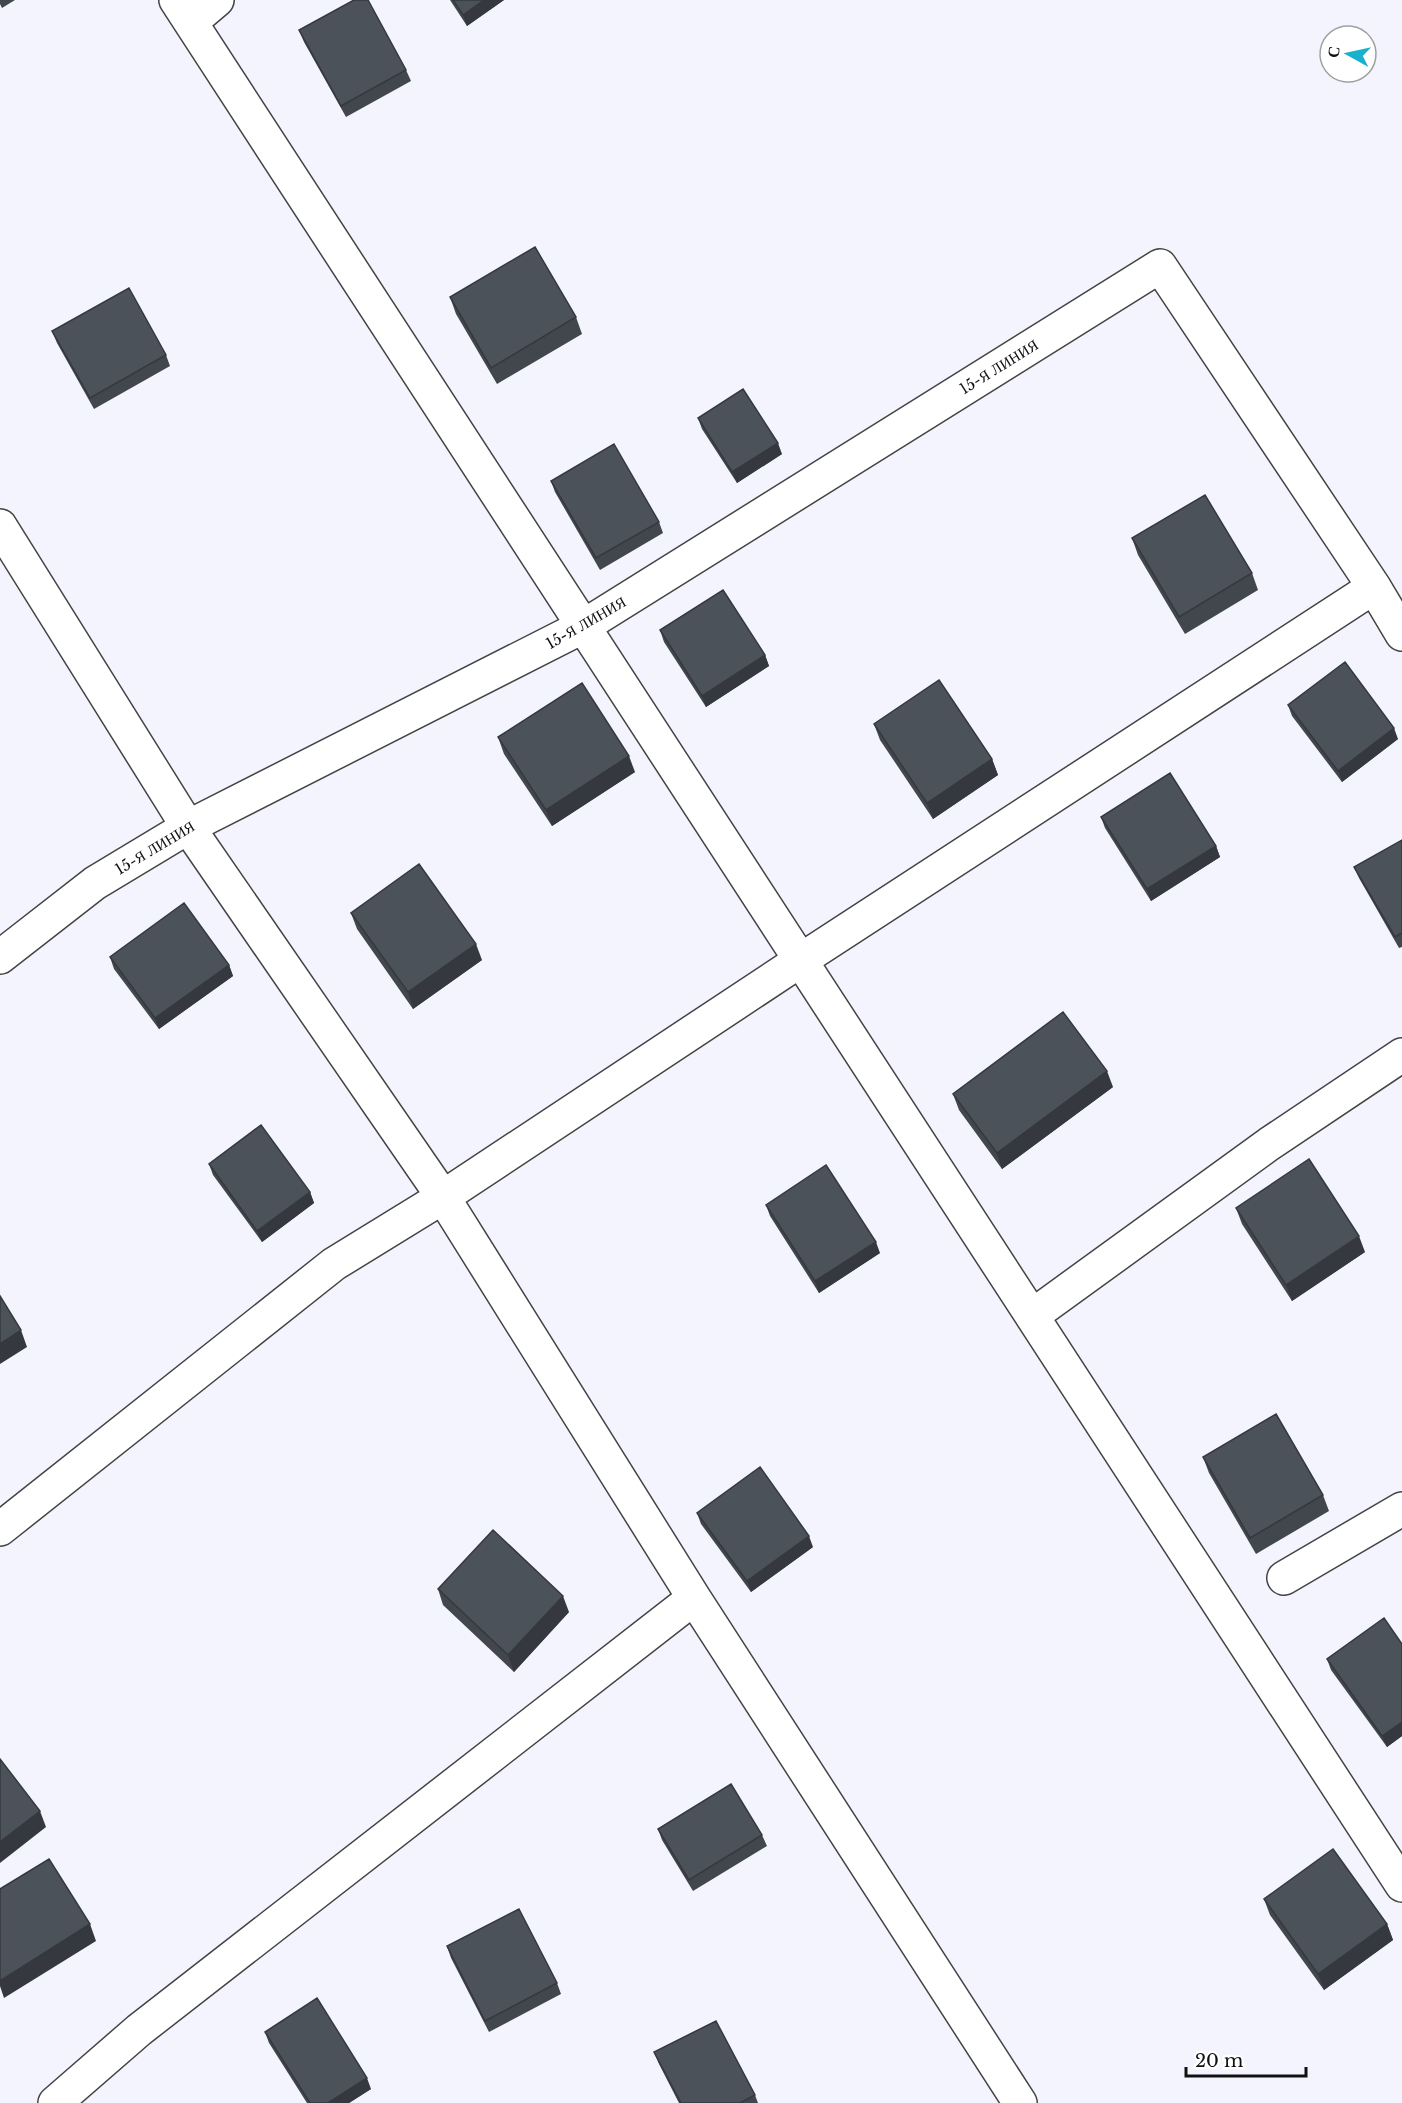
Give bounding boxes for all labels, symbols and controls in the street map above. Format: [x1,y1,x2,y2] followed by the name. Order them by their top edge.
[1318,24,1378,84] north arrow
[1322,45,1344,59] text: С
[956,335,1042,398] street label: 15-Я ЛИНИЯ
[542,592,629,653] street label: 15-Я ЛИНИЯ
[112,816,198,879] street label: 15-Я ЛИНИЯ
[1186,2040,1306,2078] scale bar
[1195,2050,1243,2072] text: 20 m

